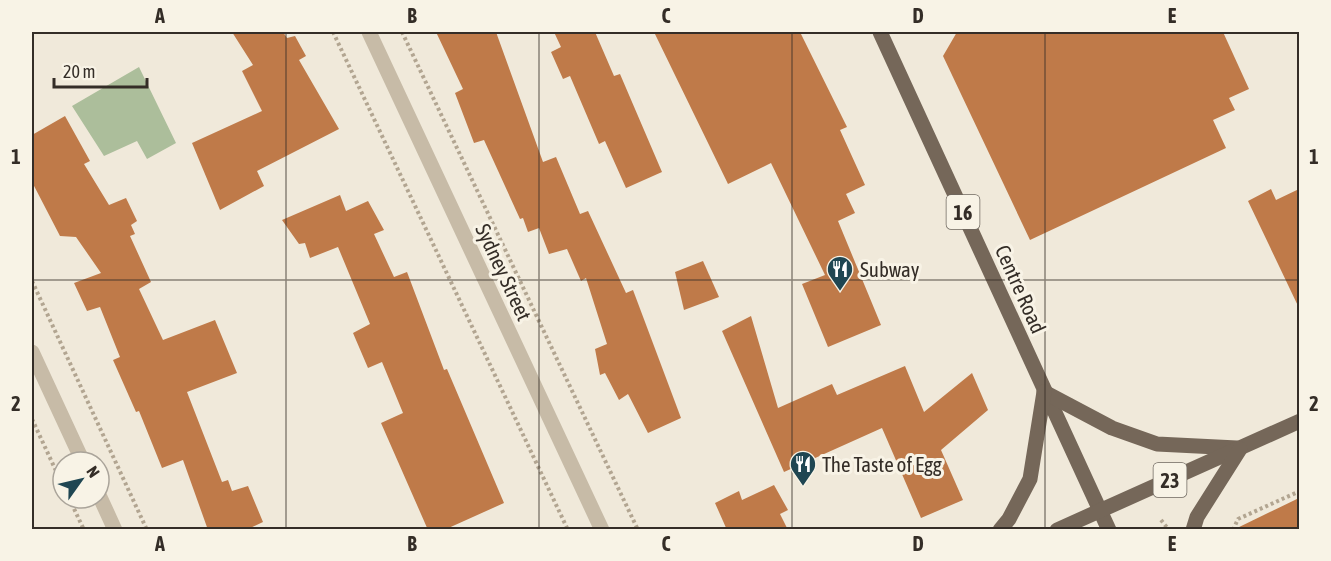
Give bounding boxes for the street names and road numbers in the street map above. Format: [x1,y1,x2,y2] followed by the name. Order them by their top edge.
[946,195,980,229] road number: 16
[471,220,537,324] street label: Sydney Street
[991,241,1051,337] street label: Centre Road
[1154,463,1186,497] road number: 23

